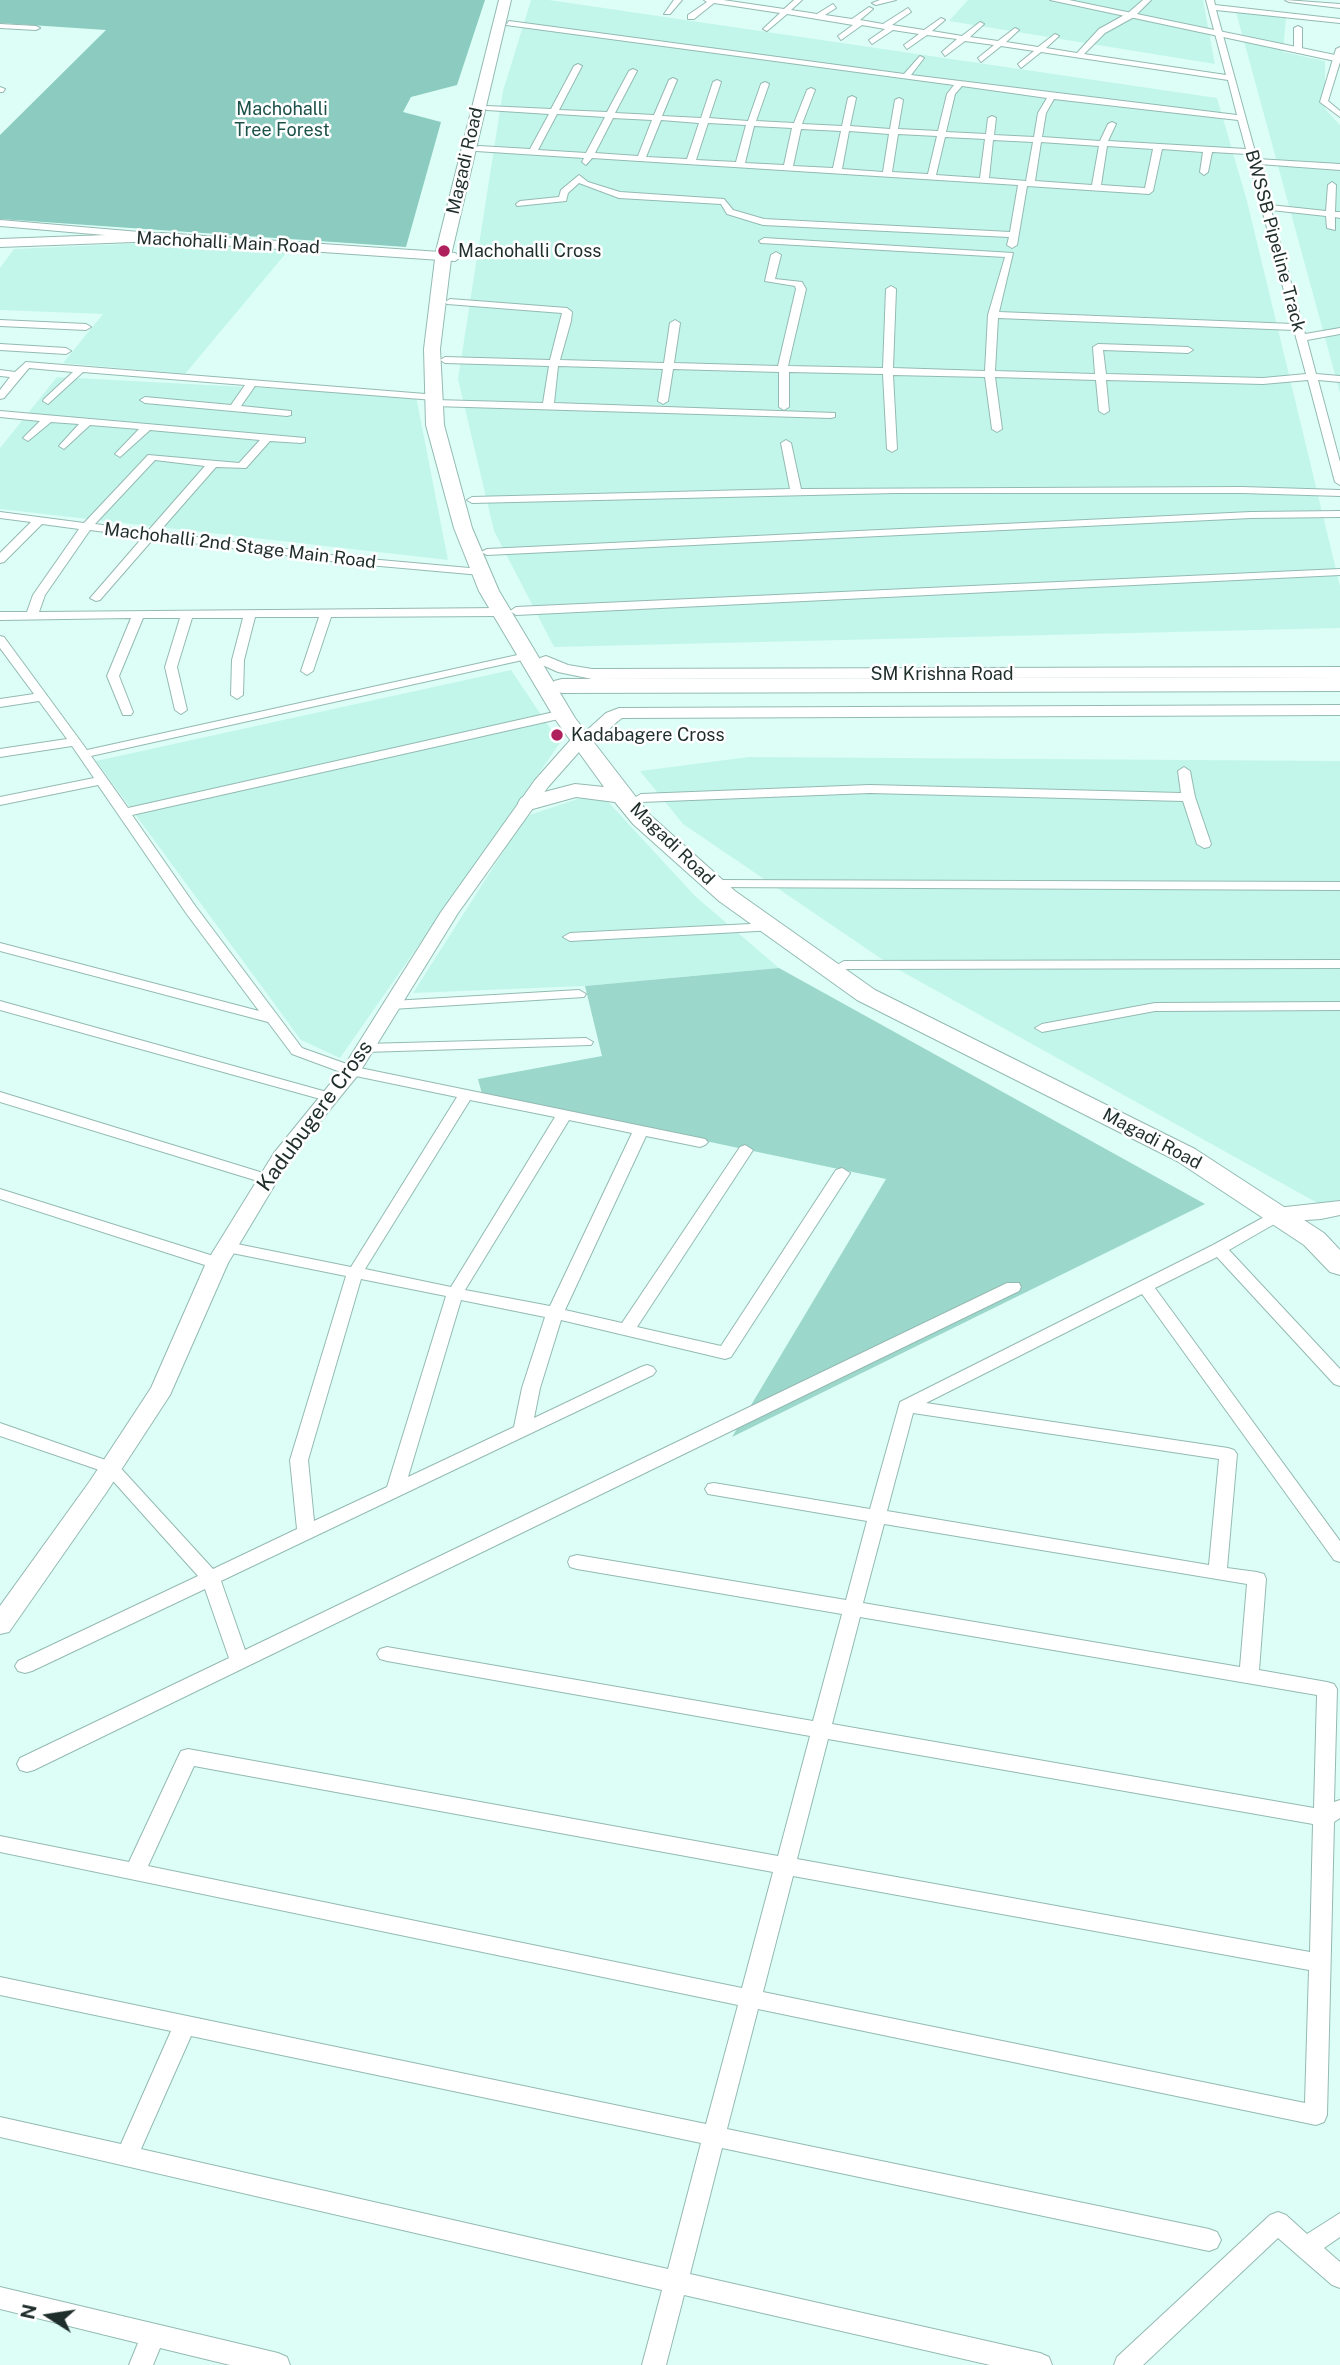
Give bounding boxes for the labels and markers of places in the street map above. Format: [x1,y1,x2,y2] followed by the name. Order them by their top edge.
[458,240,601,262] place label: Machohalli Cross
[436,243,452,259] marker: Machohalli Cross
[571,724,724,746] place label: Kadabagere Cross
[549,727,565,743] marker: Kadabagere Cross

